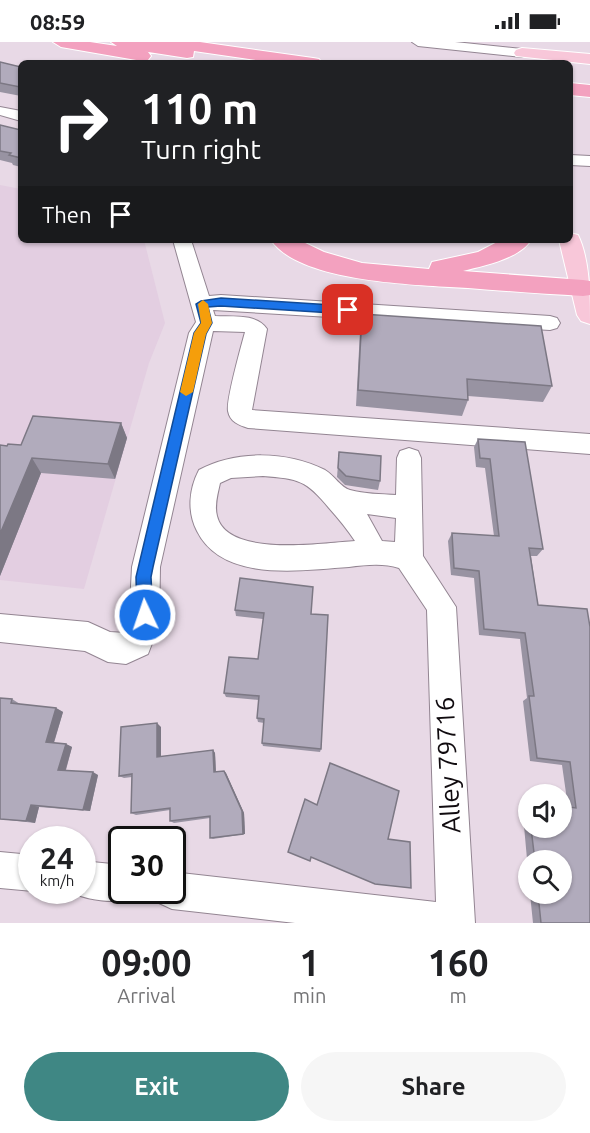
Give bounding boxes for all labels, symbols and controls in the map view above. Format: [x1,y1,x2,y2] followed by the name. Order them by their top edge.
[30,9,85,34] text: 08:59
[42,84,120,162] icon: right
[141,85,258,132] text: 110 m
[141,134,261,164] text: Turn right
[104,198,137,231] icon: arrive
[42,202,92,227] text: Then
[322,284,373,335] pin
[331,293,364,326] icon: arrive
[113,583,177,647] position arrow
[429,696,466,834] street label: Alley 79716
[518,784,572,904] map controls
[518,784,572,838] button: sound
[108,826,186,904] speed limit sign: 30
[40,841,74,875] text: 24
[518,850,572,904] button: search
[40,872,74,889] text: km/h
[101,942,191,983] text: 09:00
[299,942,320,983] text: 1
[428,942,489,983] text: 160
[117,984,176,1007] text: Arrival
[293,984,326,1007] text: min
[450,984,467,1007] text: m
[24,1052,289,1121] button: Exit
[301,1052,566,1121] button: Share

